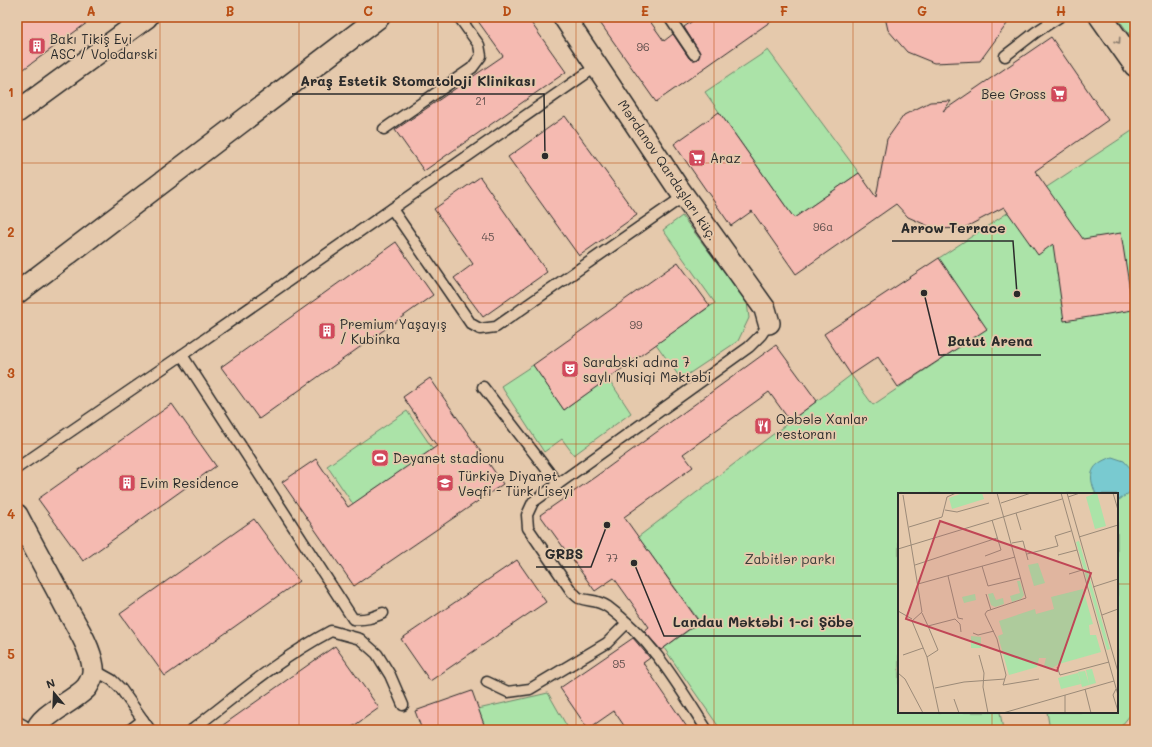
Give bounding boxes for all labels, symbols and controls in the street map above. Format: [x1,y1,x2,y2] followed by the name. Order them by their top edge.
[86,2,96,19] text: A
[226,2,235,19] text: B
[363,2,373,19] text: C
[502,2,512,19] text: D
[641,2,649,19] text: E
[780,2,788,19] text: F
[917,2,927,19] text: G
[1056,2,1066,19] text: H
[50,30,158,62] place label: Bakı Tikiş Evi ASC / Volodarski
[27,36,47,56] building icon: Bakı Tikiş Evi ASC / Volodarski
[1113,37,1121,44] one-way arrow
[636,39,650,54] house number: 96
[292,68,544,94] callout: Araş Estetik Stomatoloji Klinikası
[300,71,536,91] text: Araş Estetik Stomatoloji Klinikası
[8,83,14,100] text: 1
[1049,84,1069,104] supermarket icon: Bee Gross
[981,85,1046,102] place label: Bee Gross
[475,93,487,108] house number: 21
[615,96,722,243] street label: Mərdanov Qardaşları küç.
[687,148,707,168] supermarket icon: Araz
[710,149,741,166] place label: Araz
[892,215,1013,241] callout: Arrow Terrace
[900,218,1006,237] text: Arrow Terrace
[813,219,833,234] house number: 96a
[7,223,15,240] text: 2
[482,229,494,244] house number: 45
[340,315,447,347] place label: Premium Yaşayış / Kubinka
[629,317,643,332] house number: 99
[317,321,337,341] building icon: Premium Yaşayış / Kubinka
[939,329,1041,355] callout: Batut Arena
[947,331,1033,350] text: Batut Arena
[583,353,711,385] place label: Sarabski adına 7 saylı Musiqi Məktəbi
[560,359,580,379] theatre icon: Sarabski adına 7 saylı Musiqi Məktəbi
[7,364,15,381] text: 3
[776,410,868,442] place label: Qəbələ Xanlar restoranı
[753,416,773,436] restaurant icon: Qəbələ Xanlar restoranı
[370,448,390,468] sports icon: Dəyanət stadionu
[393,449,504,466] place label: Dəyanət stadionu
[458,467,573,499] place label: Türkiyə Diyanət Vəqfi - Türk Liseyi
[117,473,137,493] building icon: Evim Residence
[435,473,455,493] school or university icon: Türkiyə Diyanət Vəqfi - Türk Liseyi
[140,474,239,491] place label: Evim Residence
[898,493,1118,713] inset map
[7,505,15,522] text: 4
[536,541,591,567] callout: GRBS
[545,544,583,563] text: GRBS
[606,550,618,565] house number: 77
[745,550,835,567] park label: Zabitlər parkı
[664,610,861,636] callout: Landau Məktəbi 1-ci Şöbə
[673,612,853,631] text: Landau Məktəbi 1-ci Şöbə
[7,645,15,662] text: 5
[613,656,625,671] house number: 95
[34,673,74,713] north arrow
[44,675,57,692] text: N

